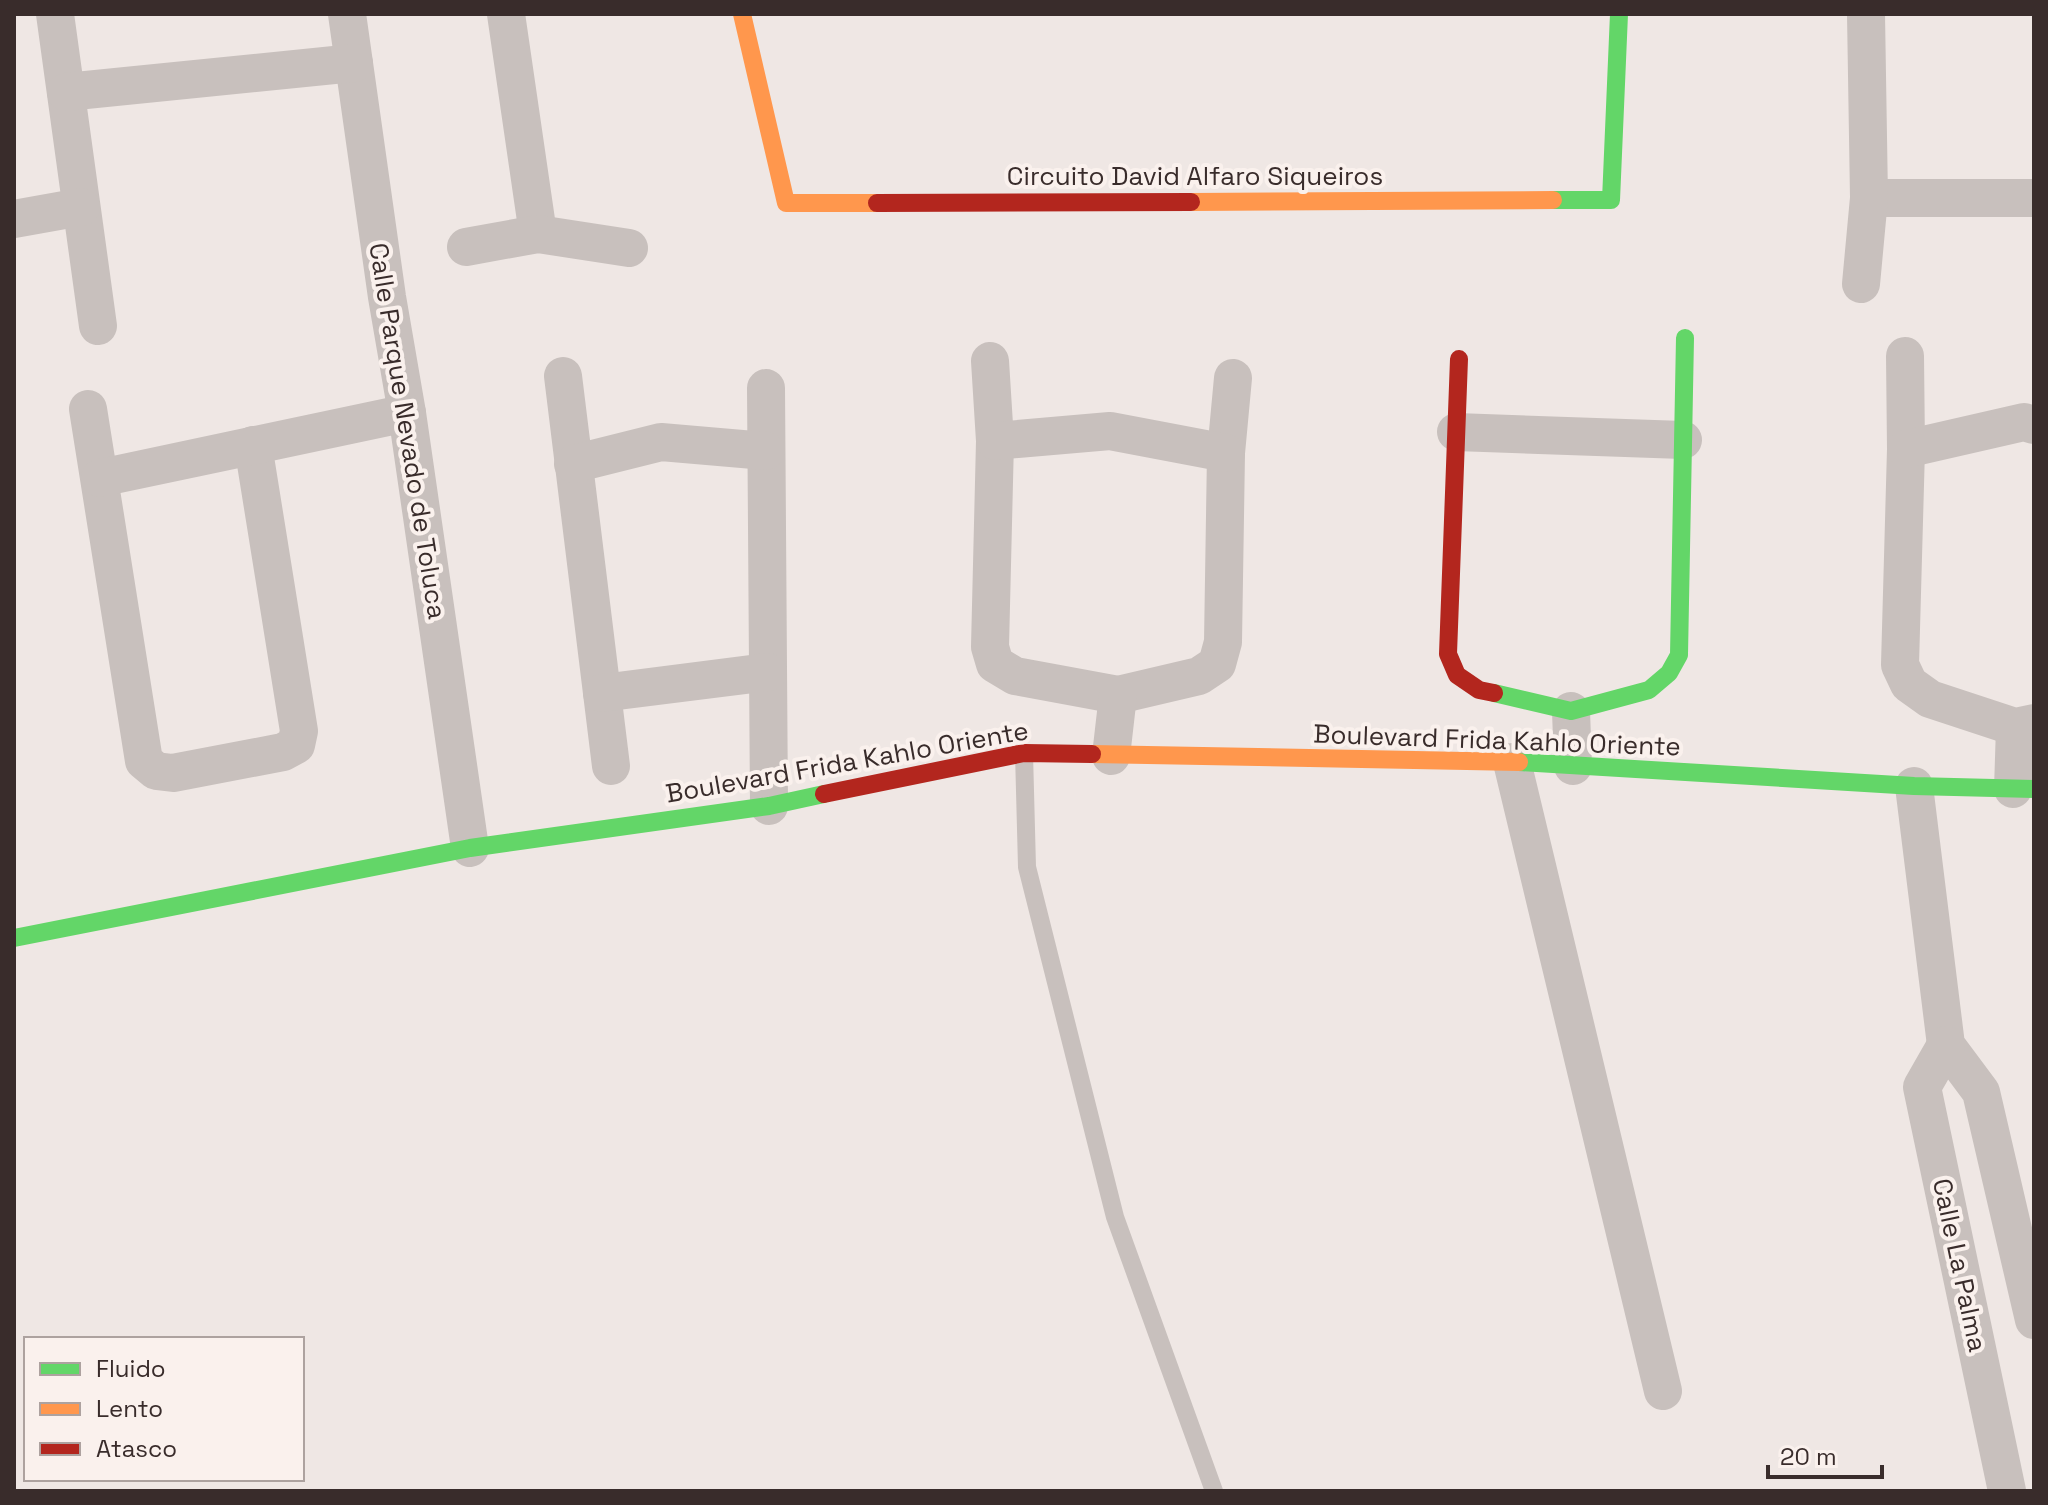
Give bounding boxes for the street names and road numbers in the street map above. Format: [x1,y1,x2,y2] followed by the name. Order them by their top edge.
[1007,159,1383,193] street label: Circuito David Alfaro Siqueiros
[361,241,455,622] street label: Calle Parque Nevado de Toluca
[663,713,1031,811] street label: Boulevard Frida Kahlo Oriente
[1313,717,1681,763] street label: Boulevard Frida Kahlo Oriente
[1925,1175,1995,1355] street label: Calle La Palma

